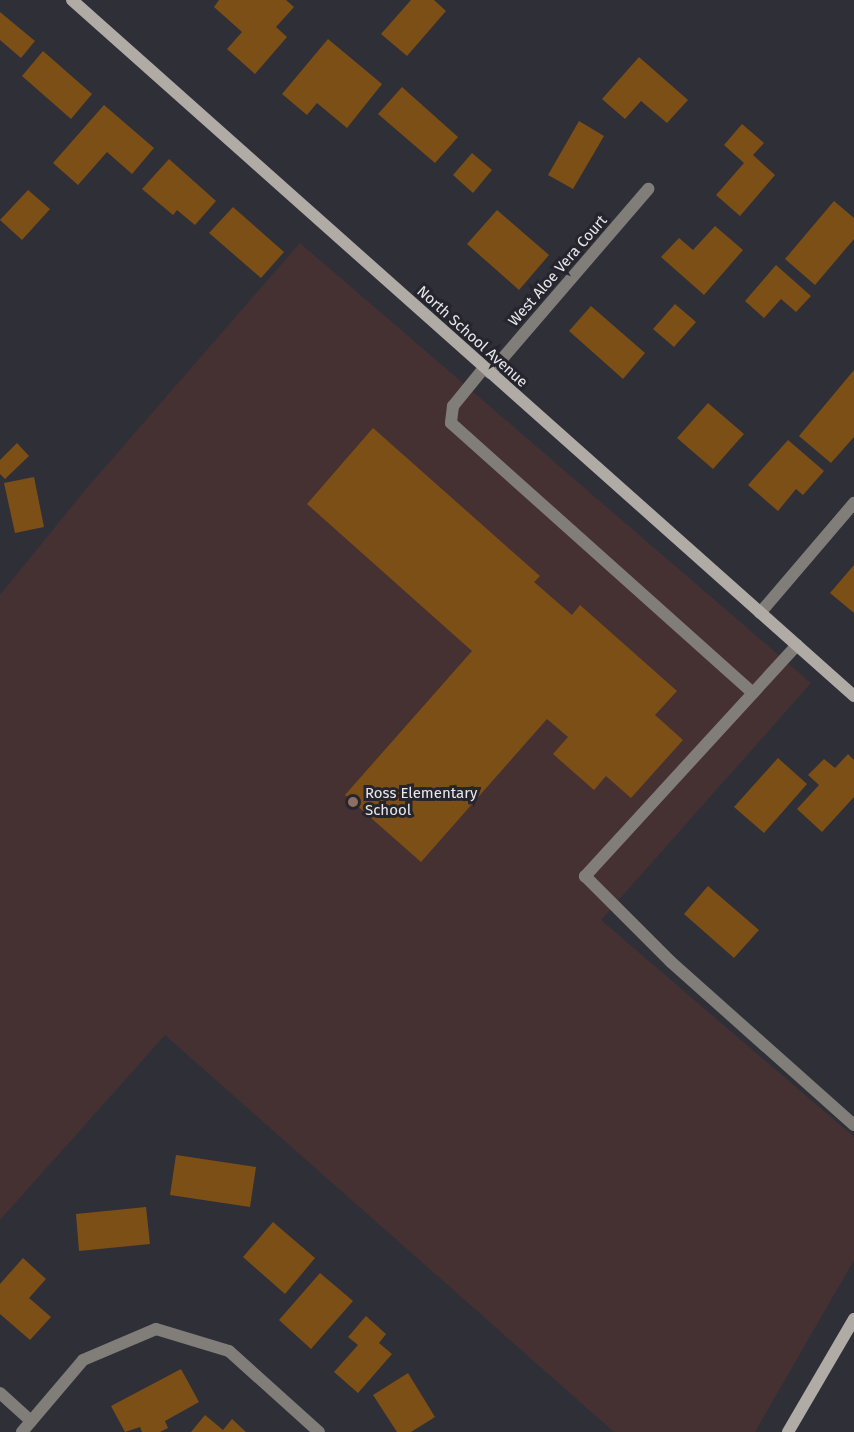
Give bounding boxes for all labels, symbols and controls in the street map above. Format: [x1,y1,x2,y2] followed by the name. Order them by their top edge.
[505,212,611,330] street label: West Aloe Vera Court
[413,283,531,391] street label: North School Avenue
[365,784,477,819] place label: Ross Elementary School
[346,795,360,809] marker: Ross Elementary School

